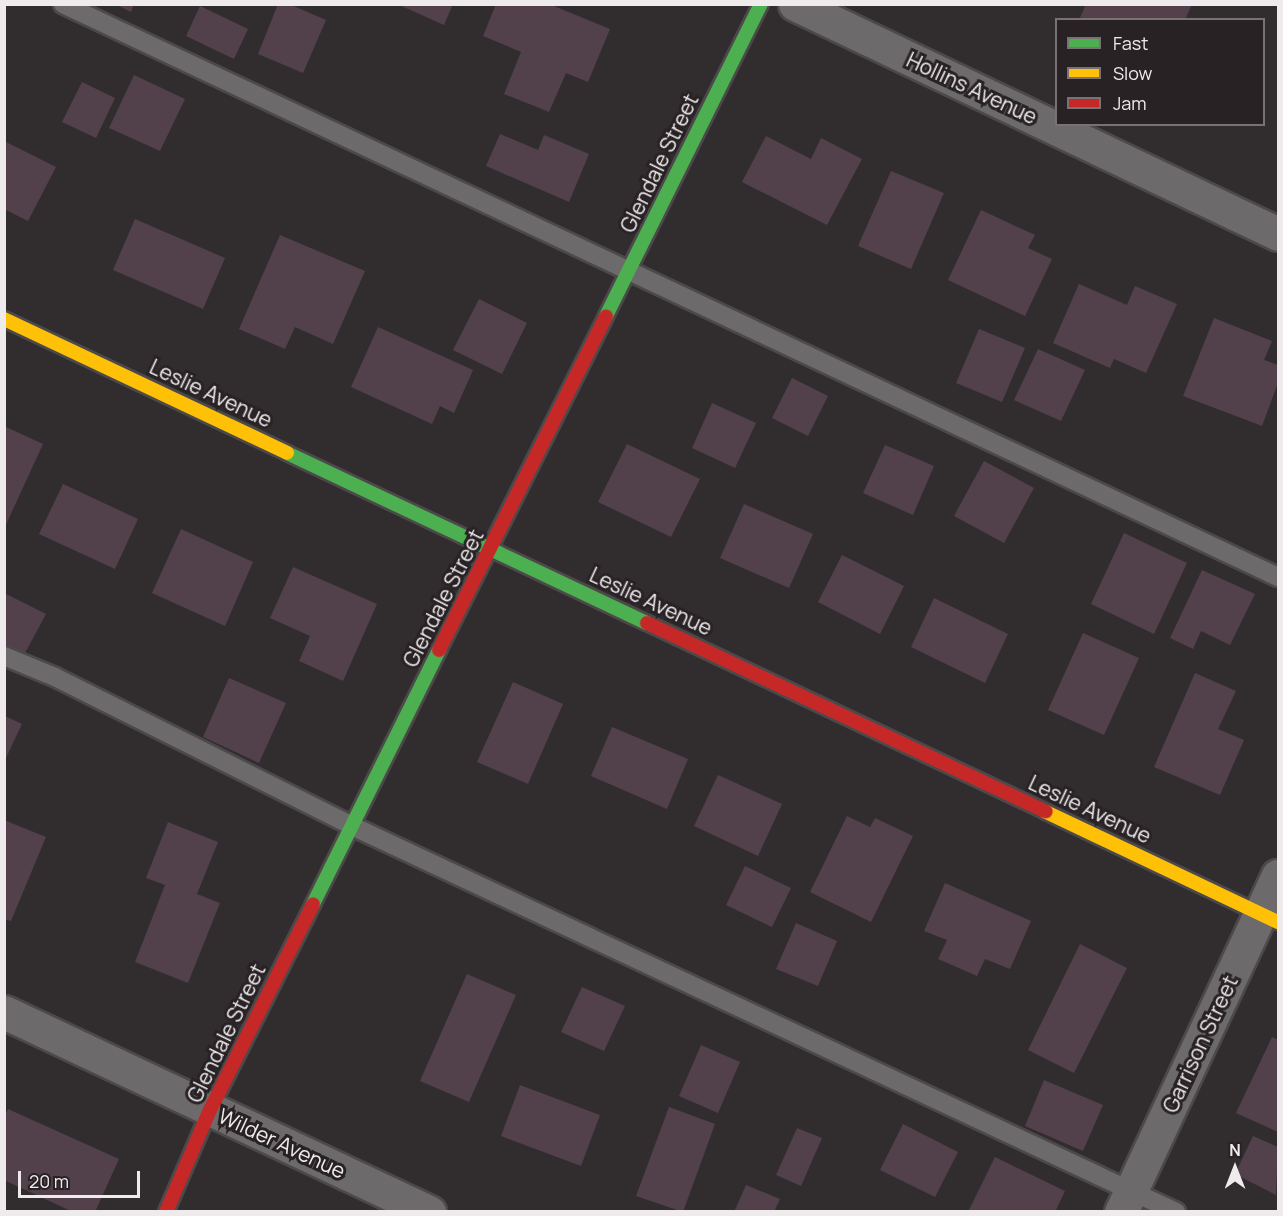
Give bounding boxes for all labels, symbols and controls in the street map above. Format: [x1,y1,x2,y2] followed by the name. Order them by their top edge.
[1055,18,1265,126] legend
[1113,31,1148,55] text: Fast
[903,47,1041,129] street label: Hollins Avenue
[1113,61,1152,85] text: Slow
[615,90,703,236] street label: Glendale Street
[1113,91,1147,115] text: Jam
[146,354,276,432] street label: Leslie Avenue
[397,525,489,671] street label: Glendale Street
[586,562,716,640] street label: Leslie Avenue
[1025,770,1155,848] street label: Leslie Avenue
[182,960,270,1106] street label: Glendale Street
[1157,971,1243,1117] street label: Garrison Street
[214,1103,350,1183] street label: Wilder Avenue
[1205,1138,1265,1198] north arrow
[1229,1139,1241,1161] text: N
[21,1159,142,1197] scale bar
[29,1169,69,1193] text: 20 m

